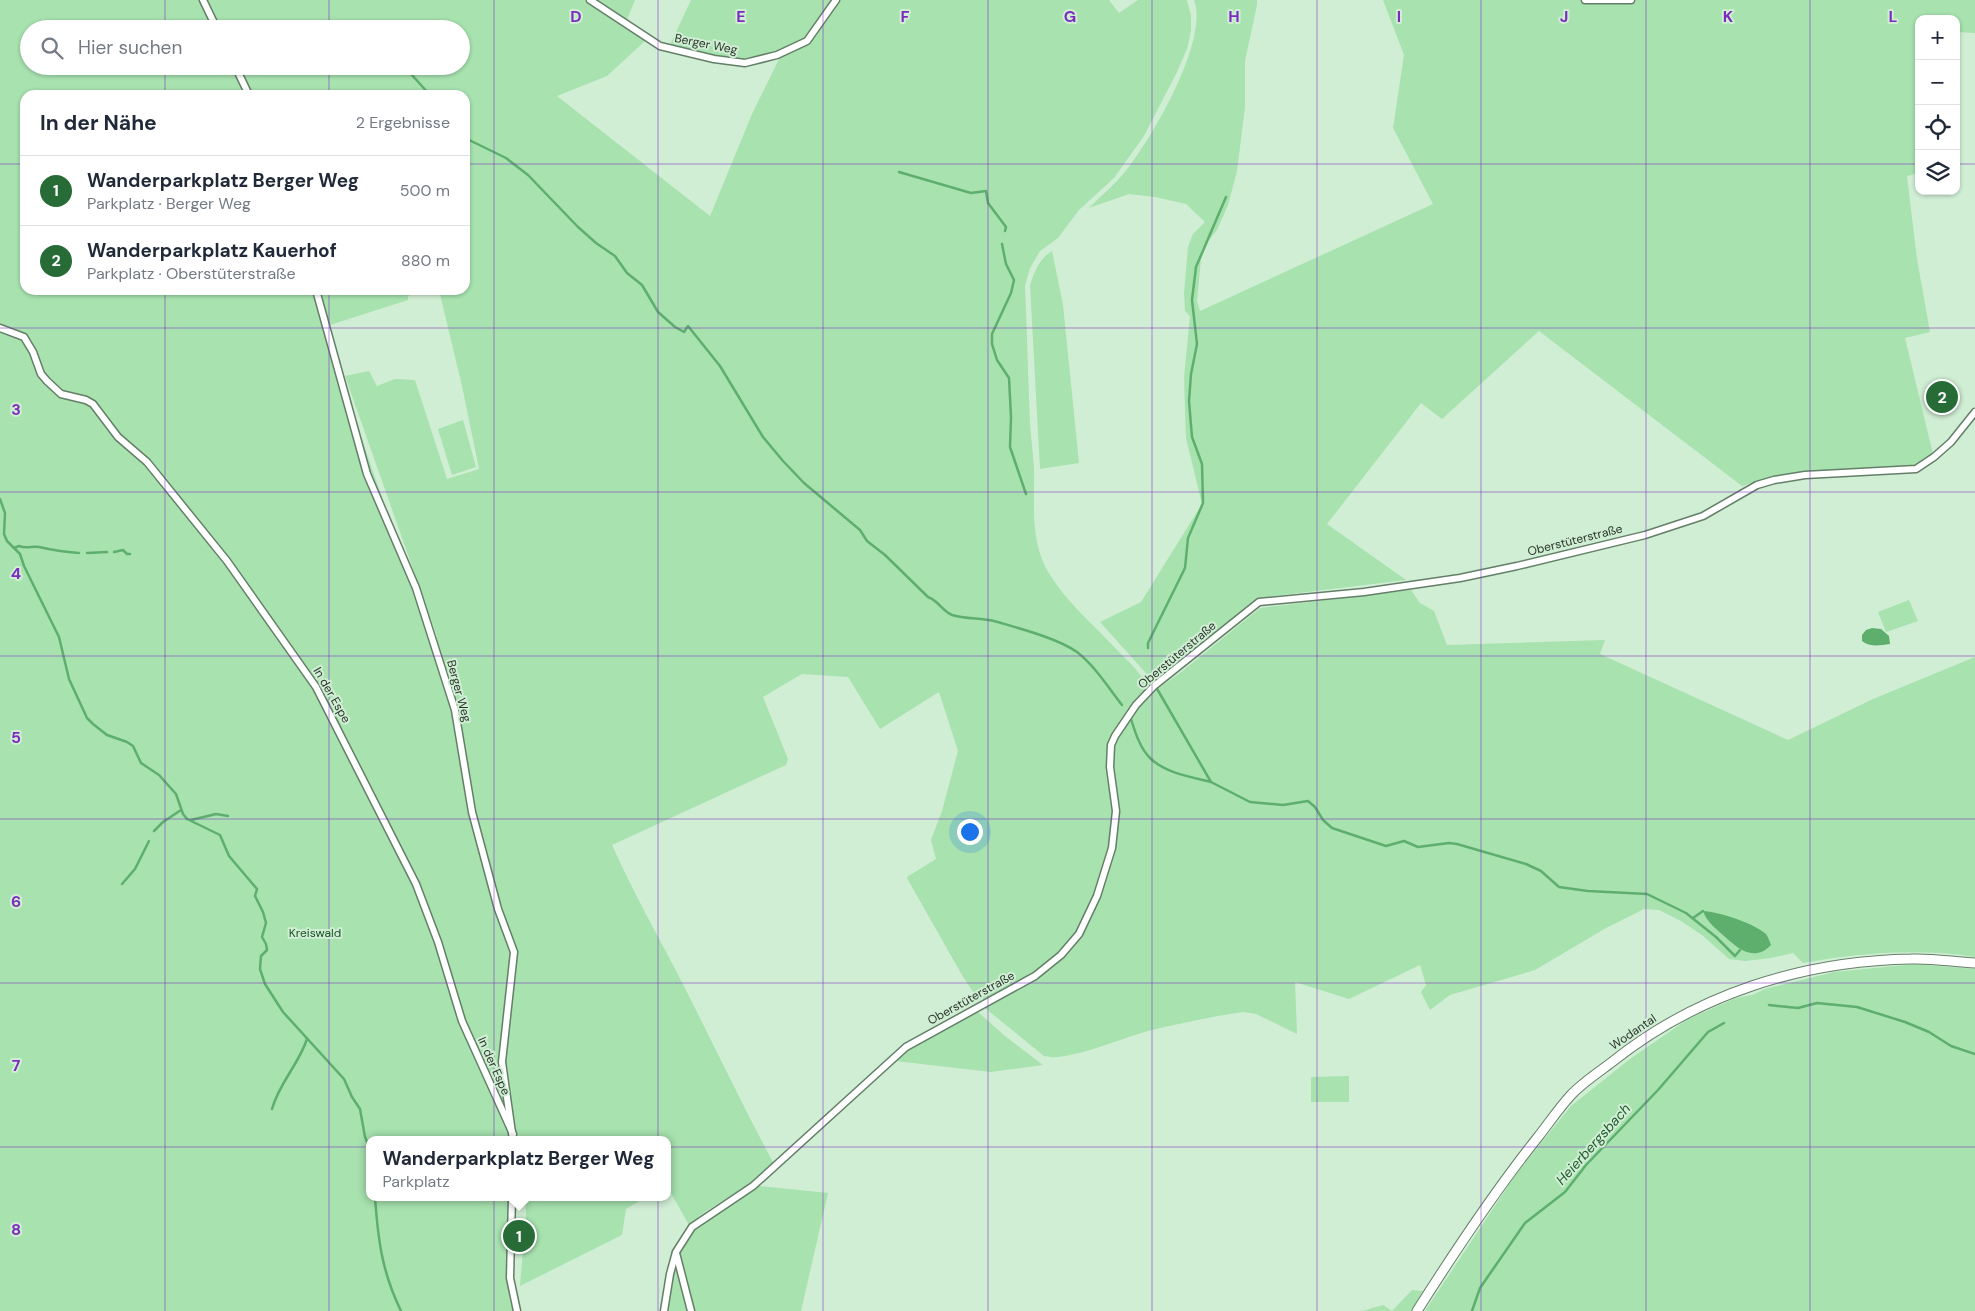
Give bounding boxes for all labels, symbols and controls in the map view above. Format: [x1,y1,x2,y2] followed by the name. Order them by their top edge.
[570,6,582,27] text: D
[736,6,746,27] text: E
[901,6,910,27] text: F
[1064,6,1076,27] text: G
[1228,6,1240,27] text: H
[1397,6,1401,27] text: I
[1560,6,1568,27] text: J
[1723,6,1734,27] text: K
[1889,6,1898,27] text: L
[1915,15,1960,195] map controls
[1915,15,1960,60] button: +
[20,20,470,75] search box
[673,30,739,58] street label: Berger Weg
[38,34,66,62] icon: search
[78,35,182,60] text: Hier suchen
[1915,60,1960,105] button: −
[1915,105,1960,150] button: locate
[40,109,157,137] text: In der Nähe
[356,112,450,133] text: 2 Ergebnisse
[1915,150,1960,195] button: layers
[87,168,359,193] text: Wanderparkplatz Berger Weg
[53,180,59,201] text: 1
[400,180,450,201] text: 500 m
[87,193,251,214] text: Parkplatz · Berger Weg
[87,238,337,263] text: Wanderparkplatz Kauerhof
[51,250,61,271] text: 2
[401,250,450,271] text: 880 m
[87,263,296,284] text: Parkplatz · Oberstüterstraße
[1926,378,1958,416] pin: 2
[11,399,21,420] text: 3
[1526,520,1624,560] street label: Oberstüterstraße
[11,563,21,584] text: 4
[1135,618,1220,692] street label: Oberstüterstraße
[443,658,475,724] street label: Berger Weg
[310,664,355,726] street label: In der Espe
[11,727,21,748] text: 5
[957,819,983,845] your location
[11,891,21,912] text: 6
[289,925,341,941] park label: Kreiswald
[925,967,1018,1029] street label: Oberstüterstraße
[1607,1011,1659,1053] street label: Wodantal
[474,1034,514,1098] street label: In der Espe
[12,1055,21,1076] text: 7
[1552,1100,1634,1188] water label: Heierbergsbach
[366,1136,671,1201] popup
[382,1146,655,1171] text: Wanderparkplatz Berger Weg
[382,1171,450,1192] text: Parkplatz
[503,1217,535,1255] pin: 1
[11,1219,21,1240] text: 8

